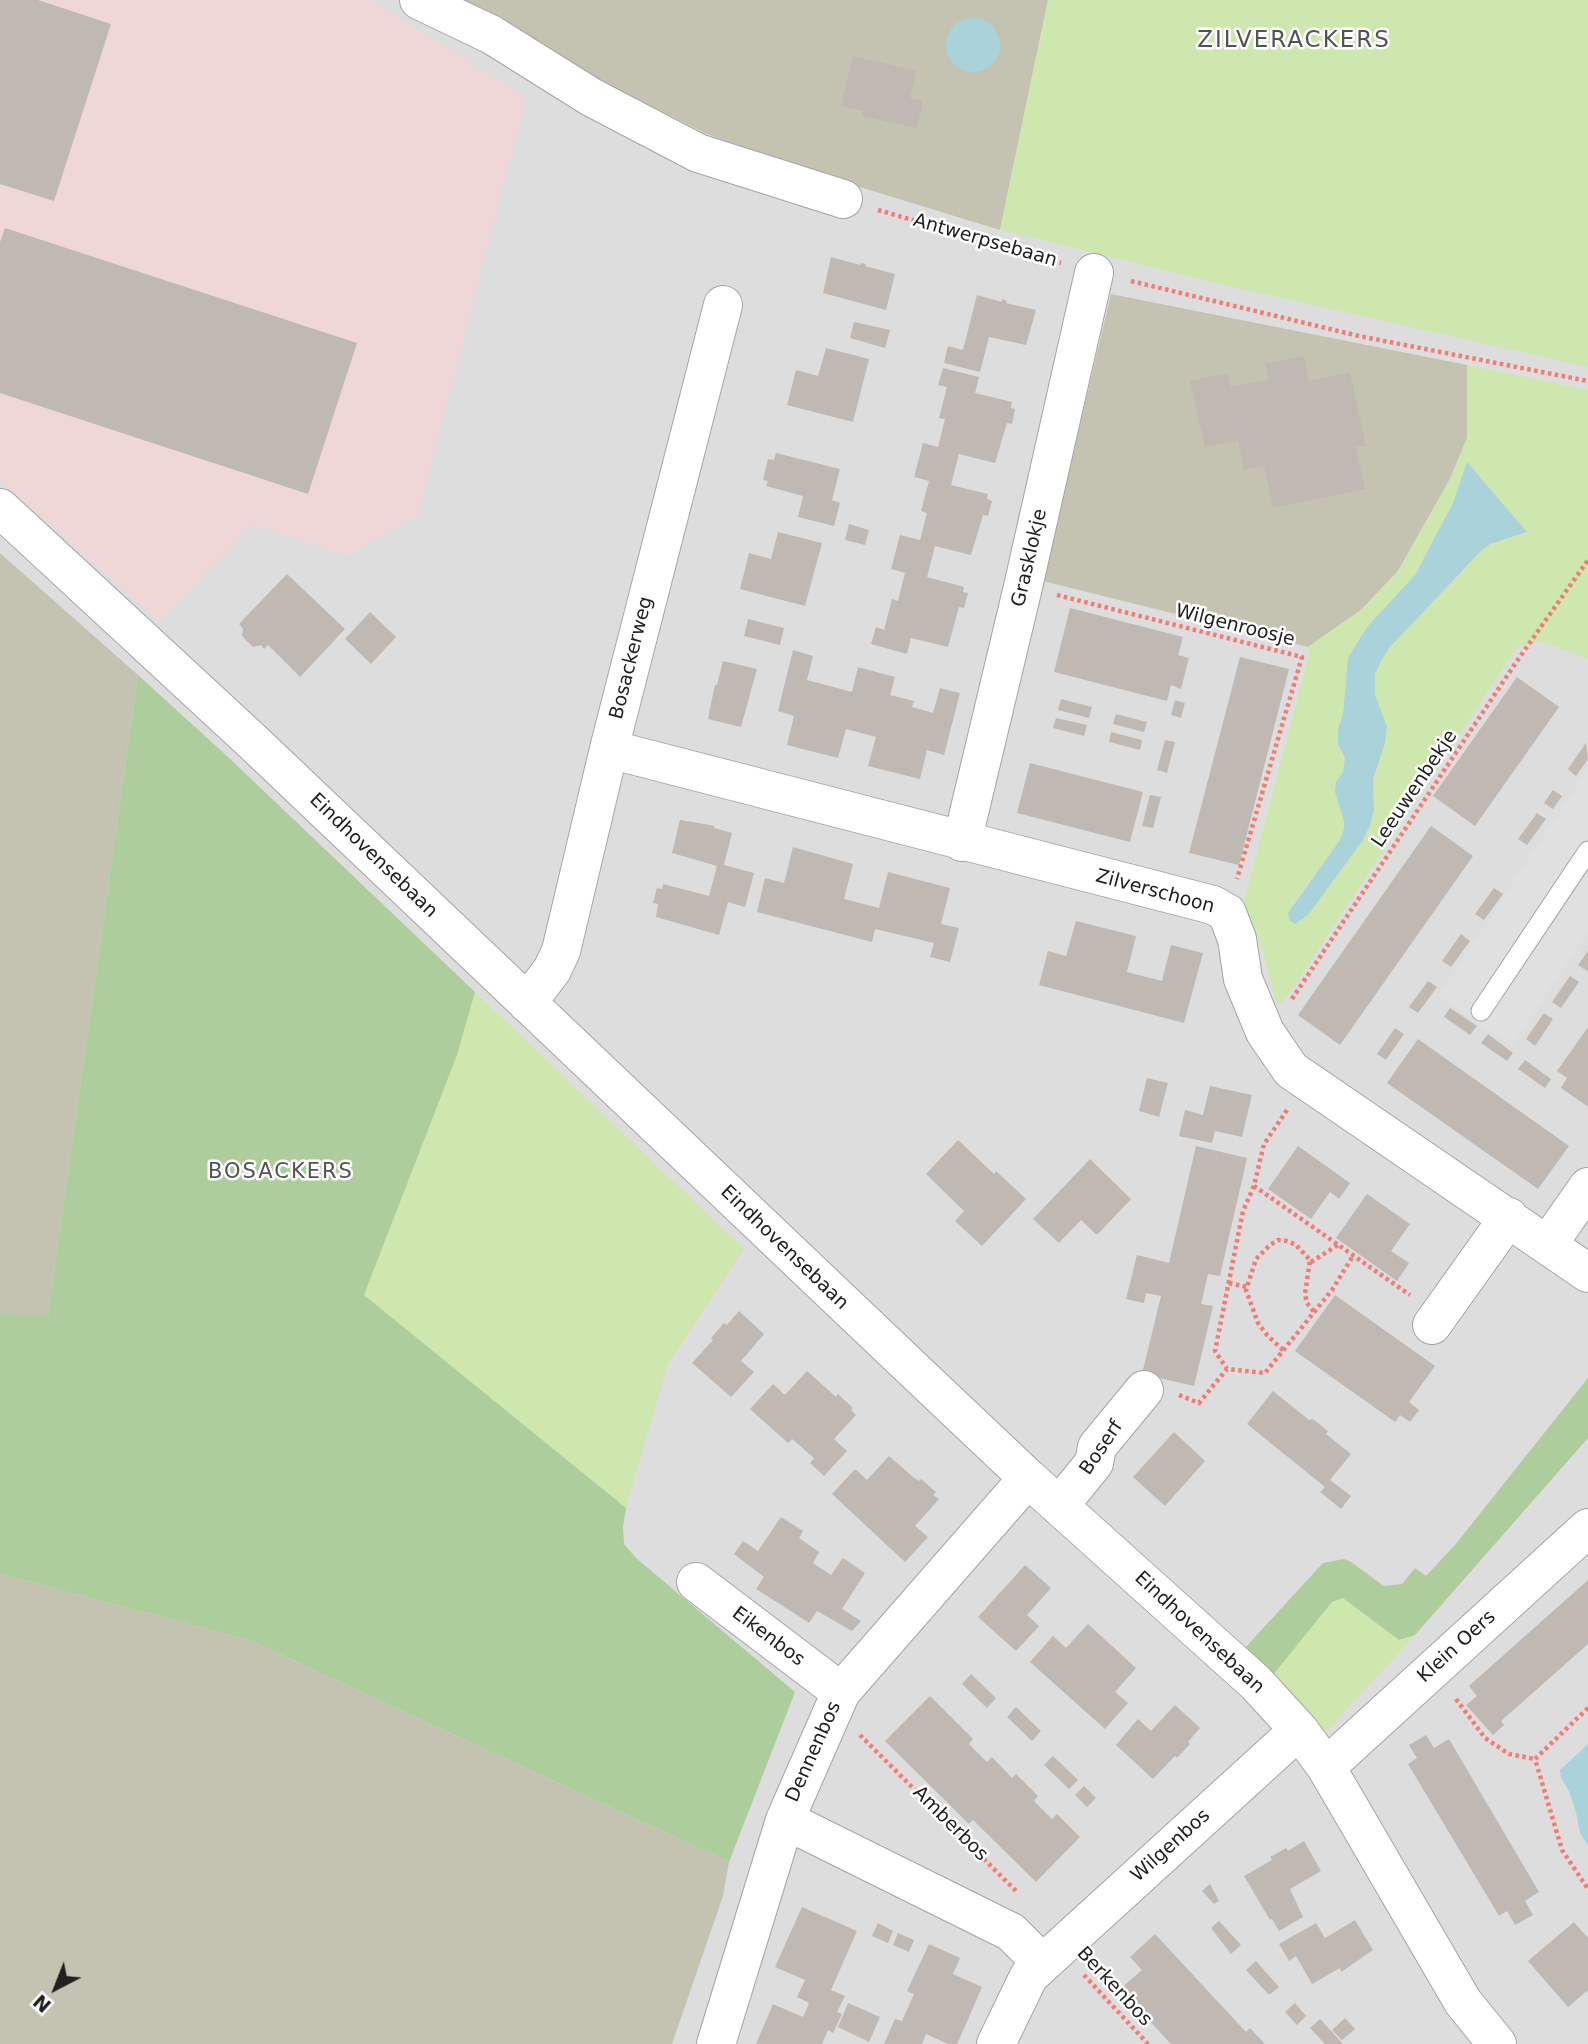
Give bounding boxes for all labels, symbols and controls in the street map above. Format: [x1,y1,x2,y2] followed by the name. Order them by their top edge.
[1199,27,1389,55] district label: ZILVERACKERS
[910,210,1060,272] street label: Antwerpsebaan
[1008,507,1052,609] street label: Grasklokje
[606,594,658,722] street label: Bosackerweg
[1173,600,1297,652] street label: Wilgenroosje
[1367,726,1463,852] street label: Leeuwenbekje
[304,789,442,923] street label: Eindhovensebaan
[1093,865,1217,919] street label: Zilverschoon
[209,1160,353,1186] district label: BOSACKERS
[715,1181,853,1315] street label: Eindhovensebaan
[1076,1416,1128,1480] street label: Boserf
[1129,1567,1269,1699] street label: Eindhovensebaan
[727,1602,809,1672] street label: Eikenbos
[1413,1606,1501,1688] street label: Klein Oers
[782,1698,846,1806] street label: Dennenbos
[908,1782,992,1866] street label: Amberbos
[1127,1805,1215,1887] street label: Wilgenbos
[1072,1943,1156,2031] street label: Berkenbos
[21,1953,91,2023] north arrow
[29,1990,55,2017] text: N

